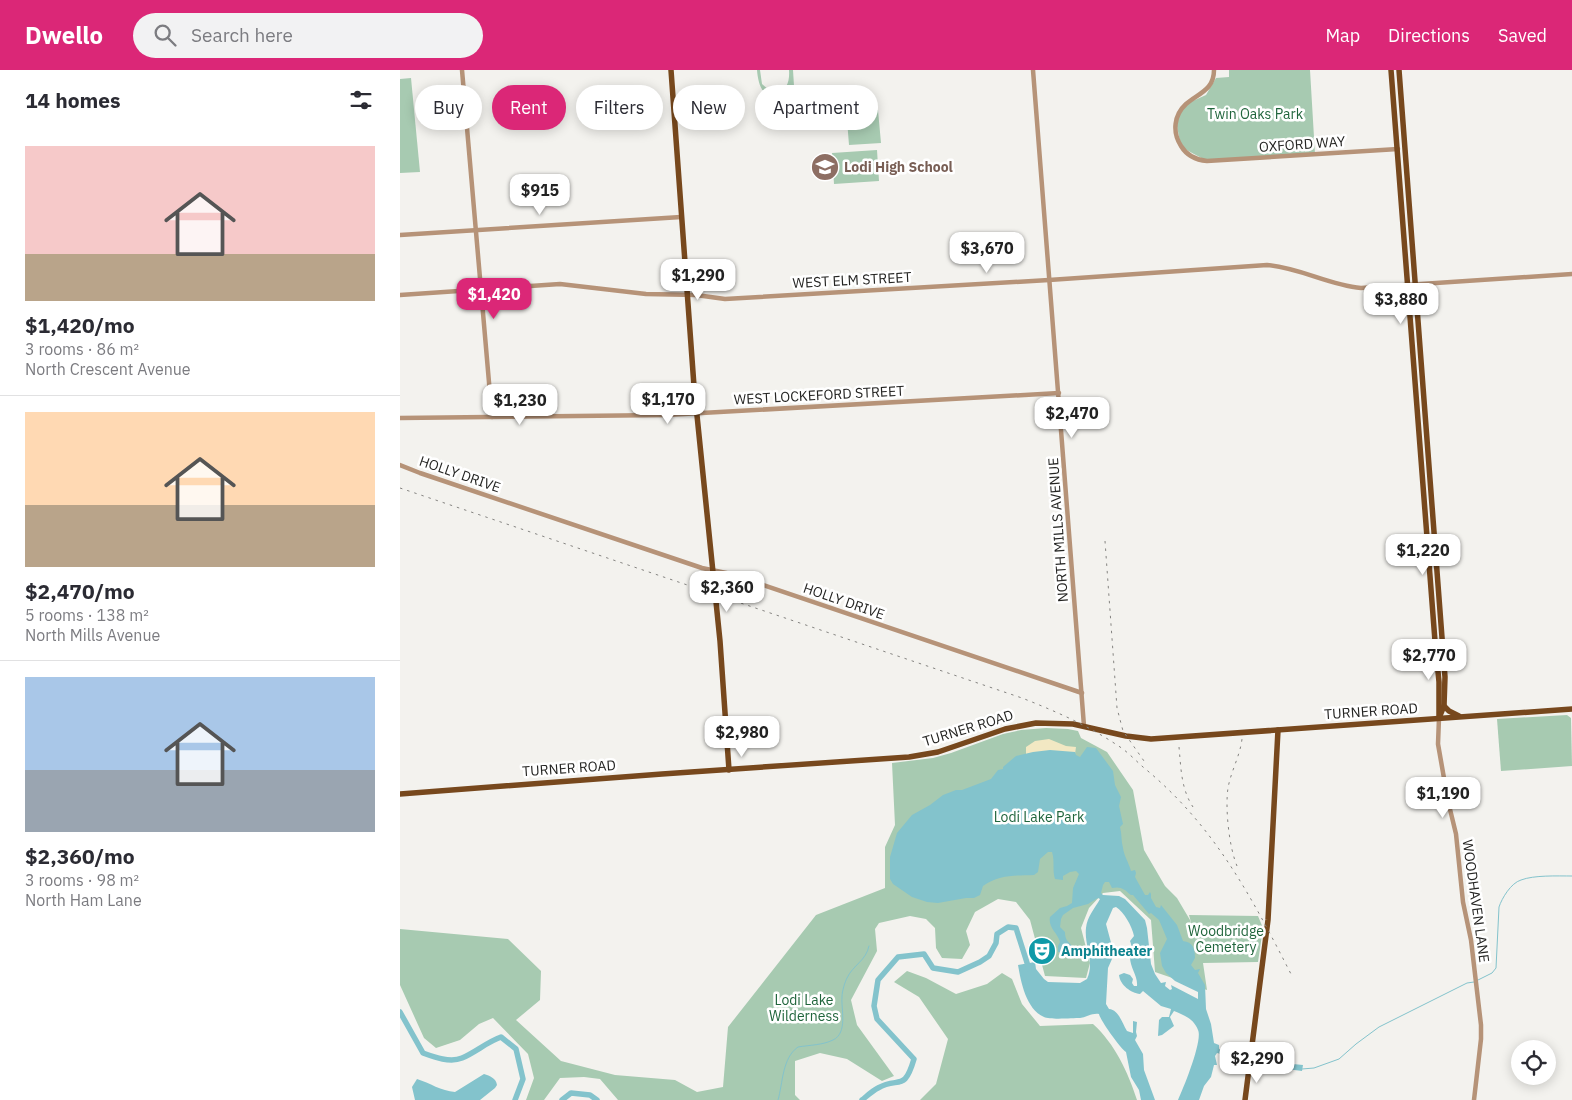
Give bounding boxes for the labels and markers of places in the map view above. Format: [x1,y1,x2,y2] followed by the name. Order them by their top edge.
[810,152,840,182] school or university icon: Lodi High School
[844,158,953,176] place label: Lodi High School
[510,174,570,216] pin: $915
[946,232,1028,274] pin: $3,670
[657,258,739,301] pin: $1,290
[453,278,535,320] pin: $1,420
[1360,282,1442,325] pin: $3,880
[627,382,709,425] pin: $1,170
[479,384,561,426] pin: $1,230
[1031,396,1113,439] pin: $2,470
[1382,534,1464,576] pin: $1,220
[686,570,768,613] pin: $2,360
[1388,638,1470,681] pin: $2,770
[701,716,783,758] pin: $2,980
[1402,776,1484,819] pin: $1,190
[1027,936,1057,966] theatre icon: Amphitheater
[1061,942,1153,960] place label: Amphitheater
[1216,1042,1298,1084] pin: $2,290

